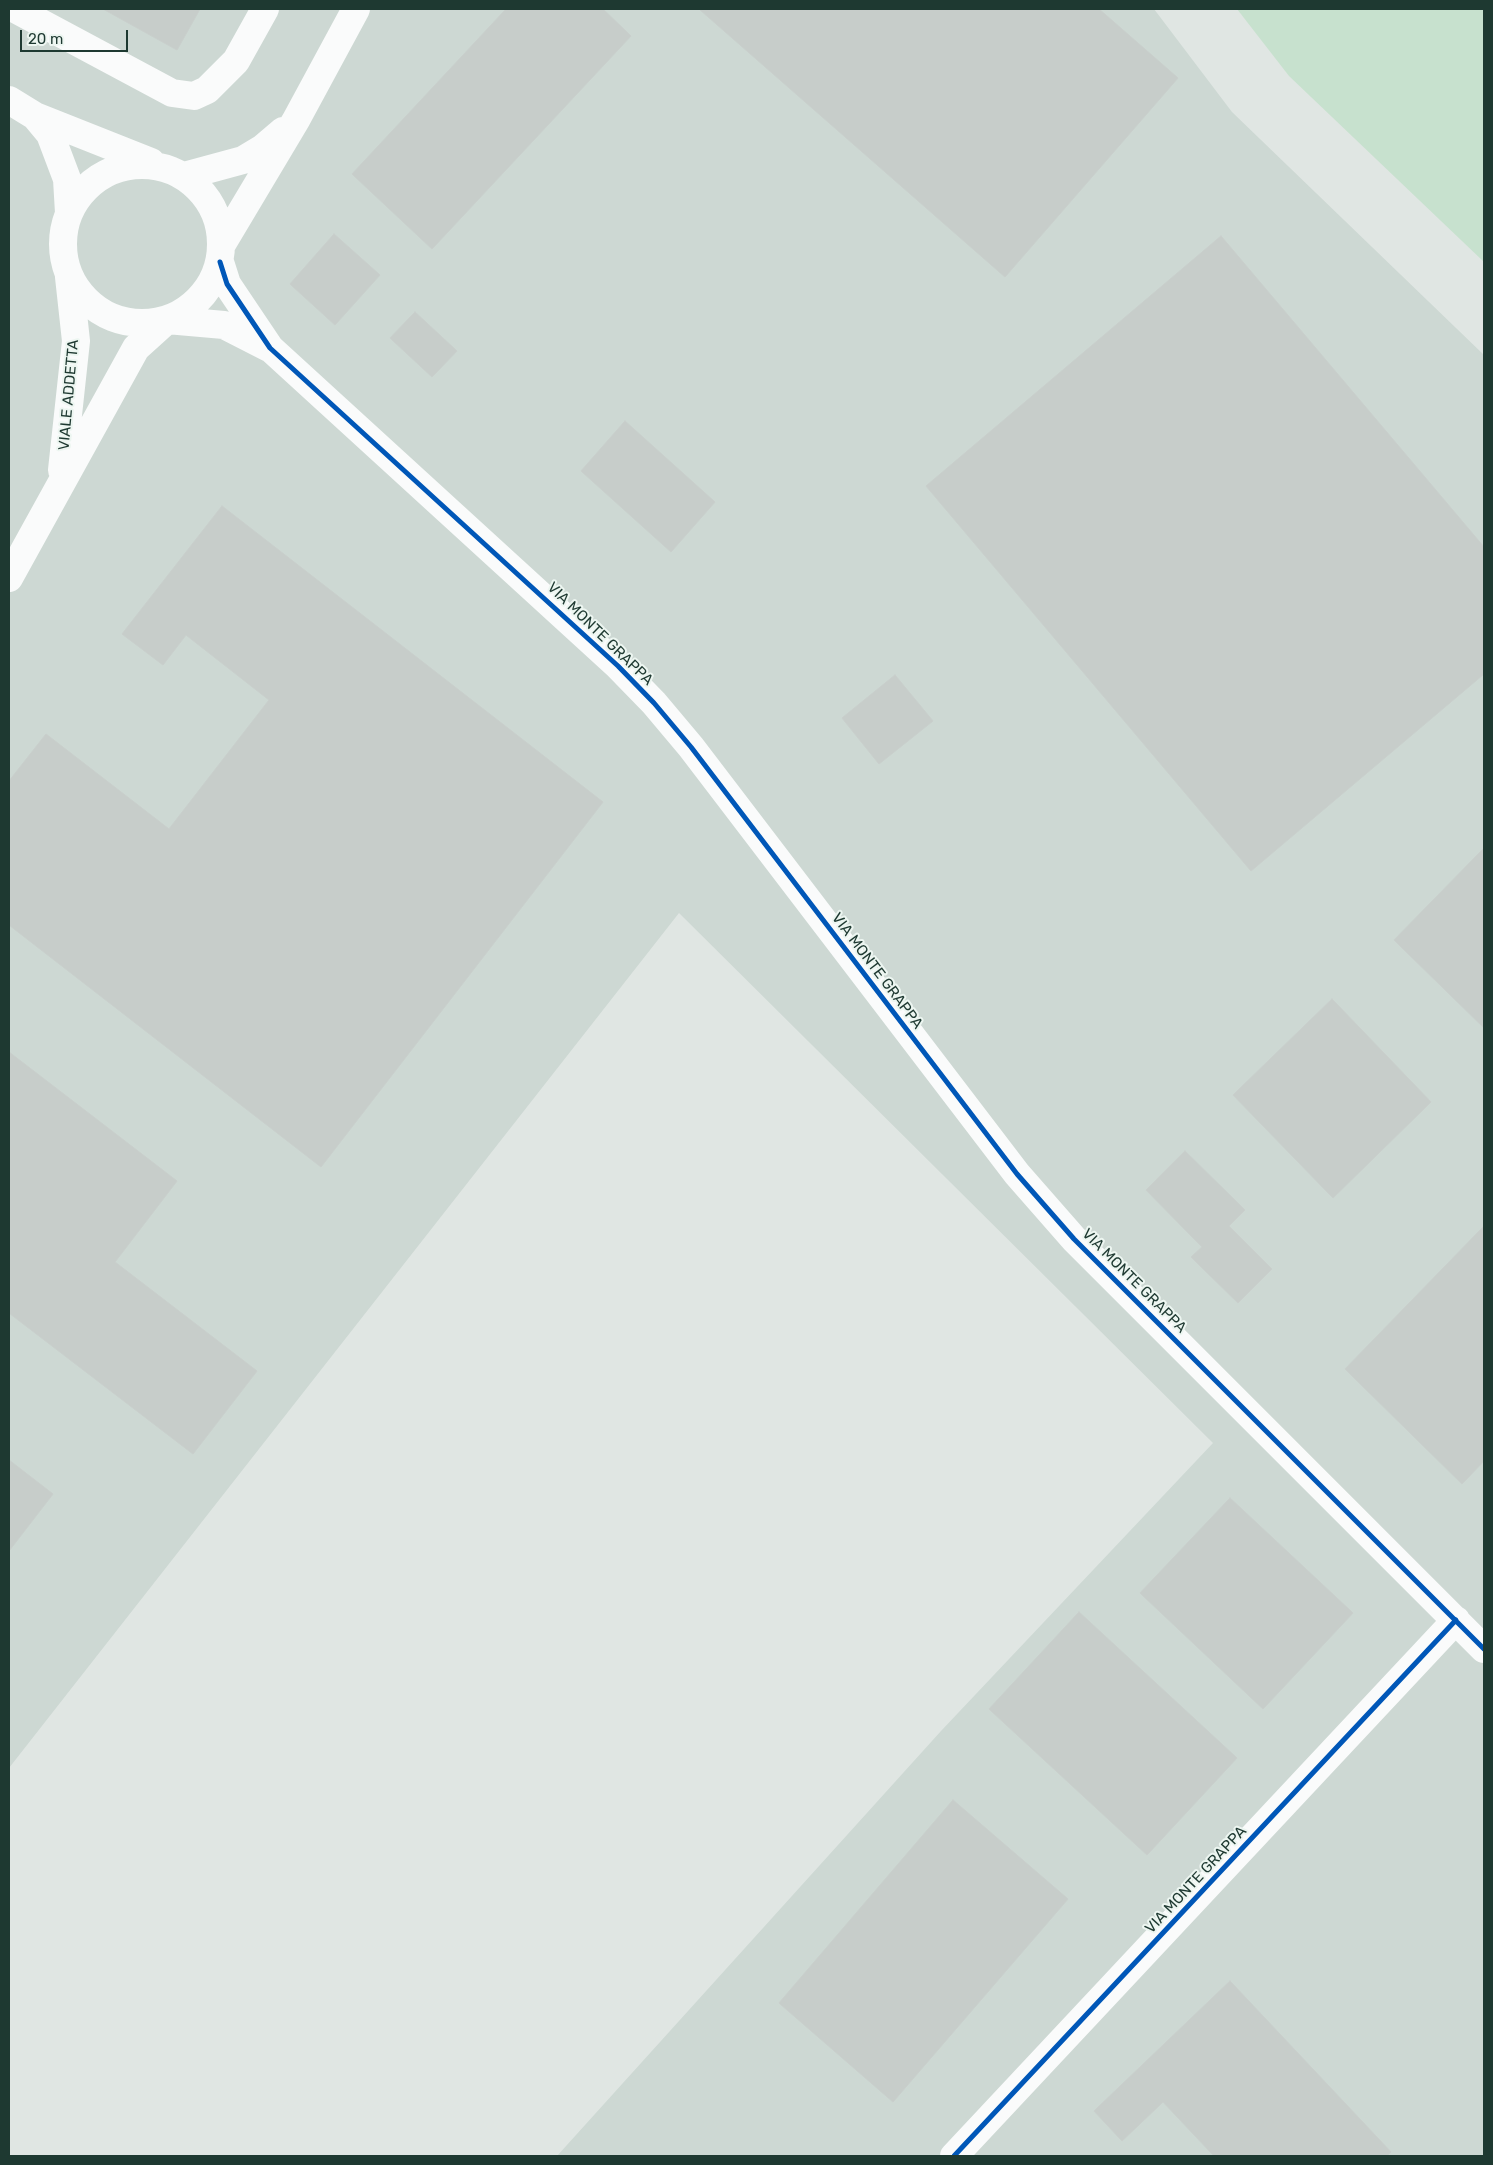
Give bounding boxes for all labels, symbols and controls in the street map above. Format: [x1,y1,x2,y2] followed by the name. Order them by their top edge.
[22,20,130,52] scale bar
[28,30,63,48] text: 20 m
[55,339,83,451] street label: VIALE ADDETTA
[543,579,657,689] street label: VIA MONTE GRAPPA
[828,910,926,1032] street label: VIA MONTE GRAPPA
[1078,1225,1190,1337] street label: VIA MONTE GRAPPA
[1142,1823,1250,1937] street label: VIA MONTE GRAPPA

